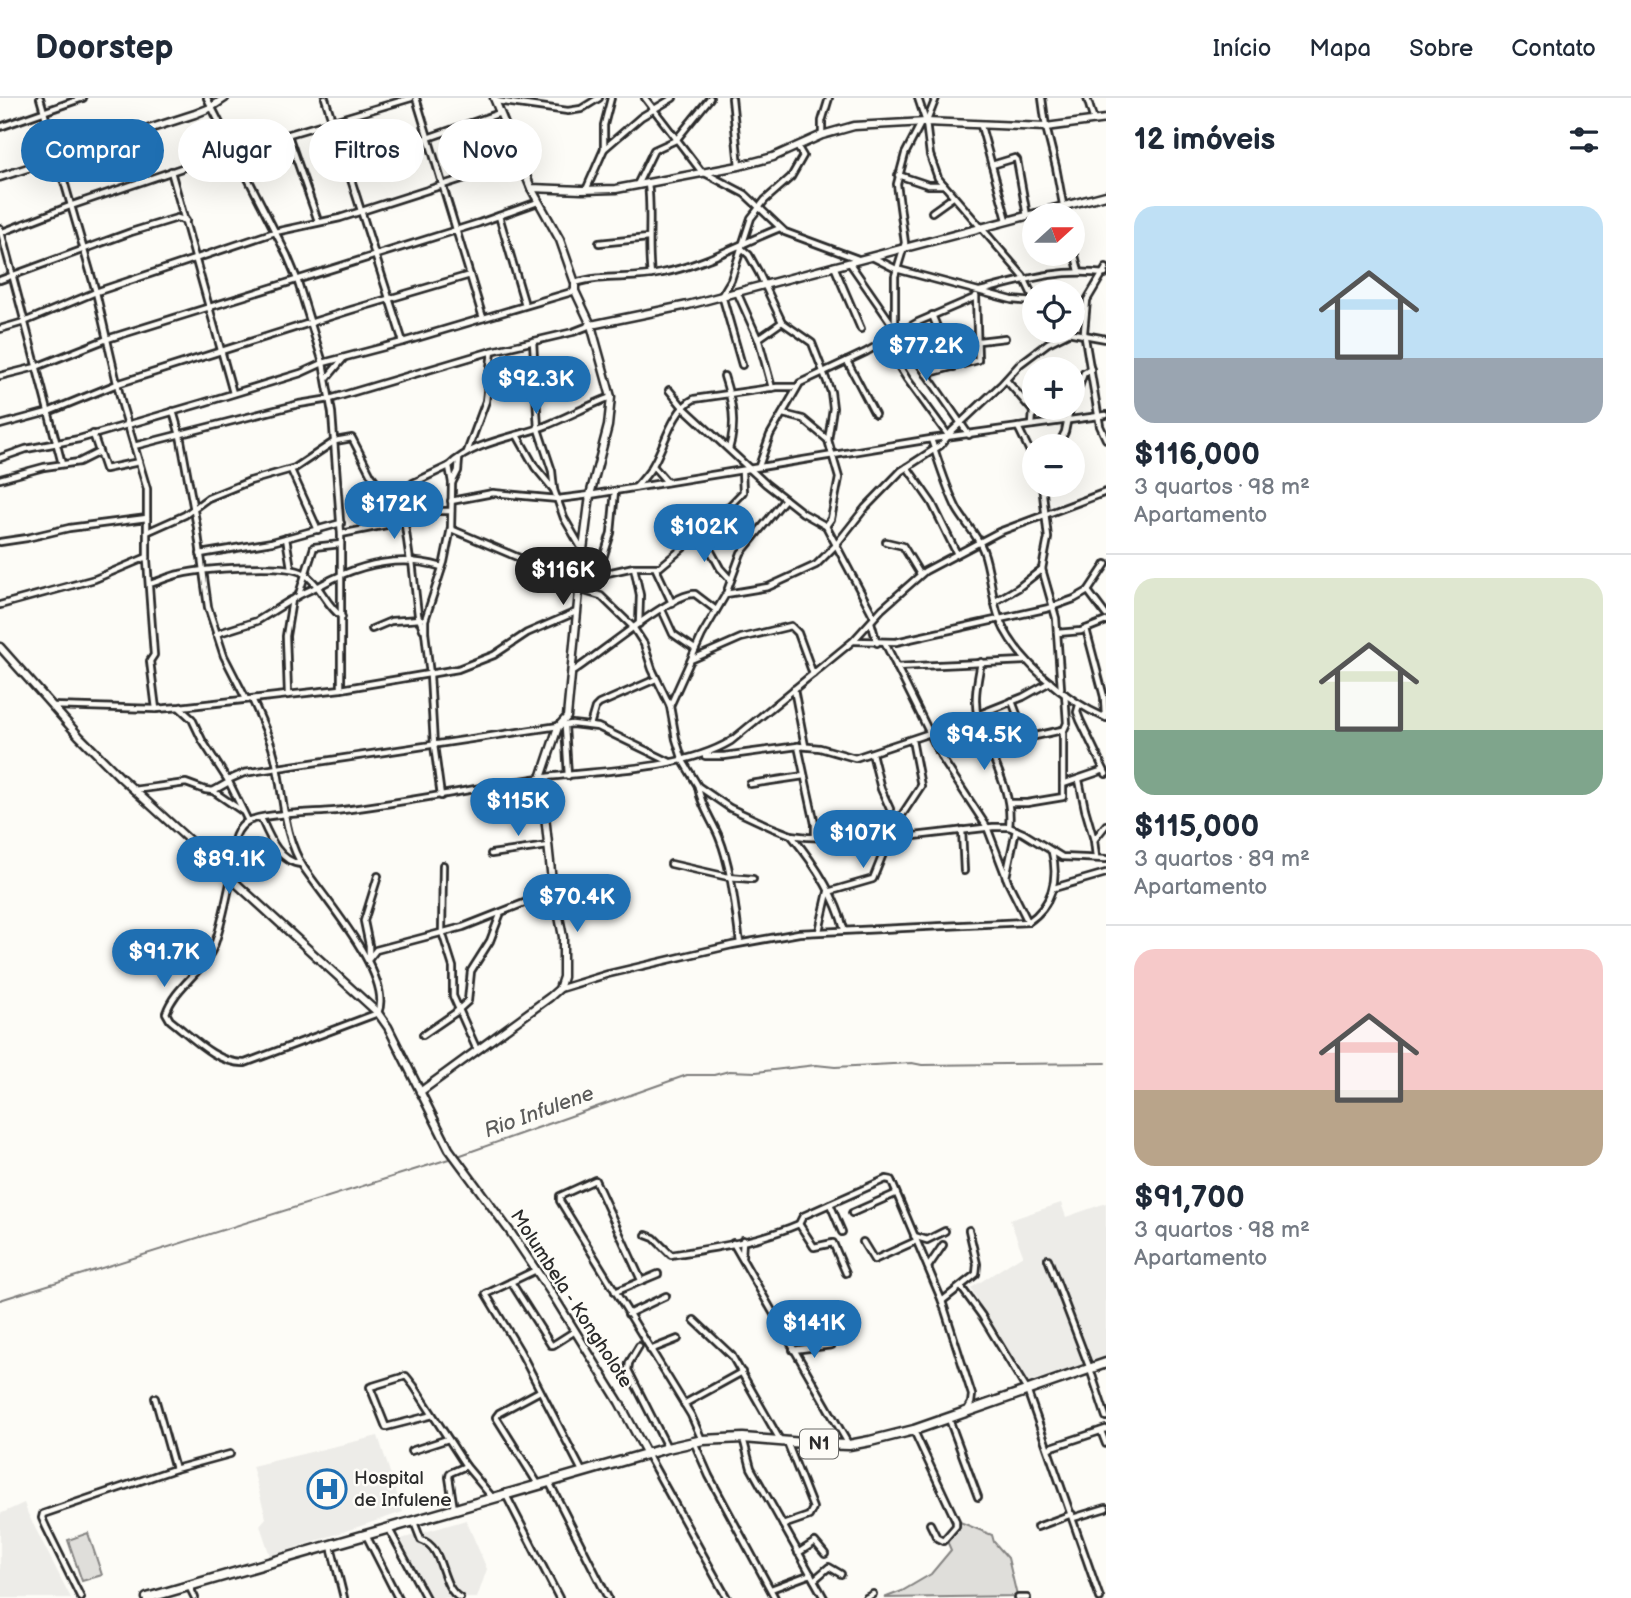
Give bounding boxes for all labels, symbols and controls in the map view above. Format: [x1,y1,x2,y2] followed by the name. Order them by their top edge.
[35,28,173,68] text: Doorstep
[1213,34,1271,63] text: Início
[1309,34,1371,63] text: Mapa
[1409,34,1473,63] text: Sobre
[1511,34,1596,63] text: Contato
[21,119,164,182] chip: Comprar
[178,119,295,182] chip: Alugar
[309,119,424,182] chip: Filtros
[438,119,542,182] chip: Novo
[1565,121,1603,159] icon: filters
[1134,122,1275,158] text: 12 imóveis
[1022,203,1085,266] north arrow
[1022,203,1085,497] map controls
[1306,252,1432,378] icon: home
[1022,280,1085,343] button: locate
[869,324,983,383] pin: $77.2K
[888,332,964,360] text: $77.2K
[479,356,593,416] pin: $92.3K
[1022,357,1085,420] button: +
[498,365,574,393] text: $92.3K
[1022,434,1085,497] button: −
[1134,437,1260,473] text: $116,000
[1134,473,1310,501] text: 3 quartos · 98 m²
[345,482,443,541] pin: $172K
[361,490,427,518] text: $172K
[1134,501,1267,529] text: Apartamento
[655,504,753,564] pin: $102K
[670,513,738,541] text: $102K
[514,547,612,607] pin: $116K
[531,556,595,584] text: $116K
[1306,624,1432,750] icon: home
[927,712,1041,772] pin: $94.5K
[946,721,1022,749] text: $94.5K
[469,778,567,838] pin: $115K
[486,787,550,815] text: $115K
[1134,809,1259,845] text: $115,000
[814,810,912,870] pin: $107K
[829,819,897,847] text: $107K
[172,836,286,896] pin: $89.1K
[193,845,265,873] text: $89.1K
[1134,845,1310,873] text: 3 quartos · 89 m²
[1134,873,1267,901] text: Apartamento
[520,874,634,934] pin: $70.4K
[539,883,615,911] text: $70.4K
[107,930,221,989] pin: $91.7K
[128,938,200,966] text: $91.7K
[1306,995,1432,1121] icon: home
[481,1081,597,1143] water label: Rio Infulene
[1134,1180,1245,1216] text: $91,700
[505,1206,637,1392] street label: Molumbela - Kongholote
[1134,1216,1310,1244] text: 3 quartos · 98 m²
[1134,1244,1267,1272] text: Apartamento
[765,1300,863,1360] pin: $141K
[782,1309,846,1337] text: $141K
[800,1429,838,1458] road number: N1
[354,1467,452,1512] place label: Hospital de Infulene
[306,1468,348,1510] hospital icon: Hospital de Infulene

